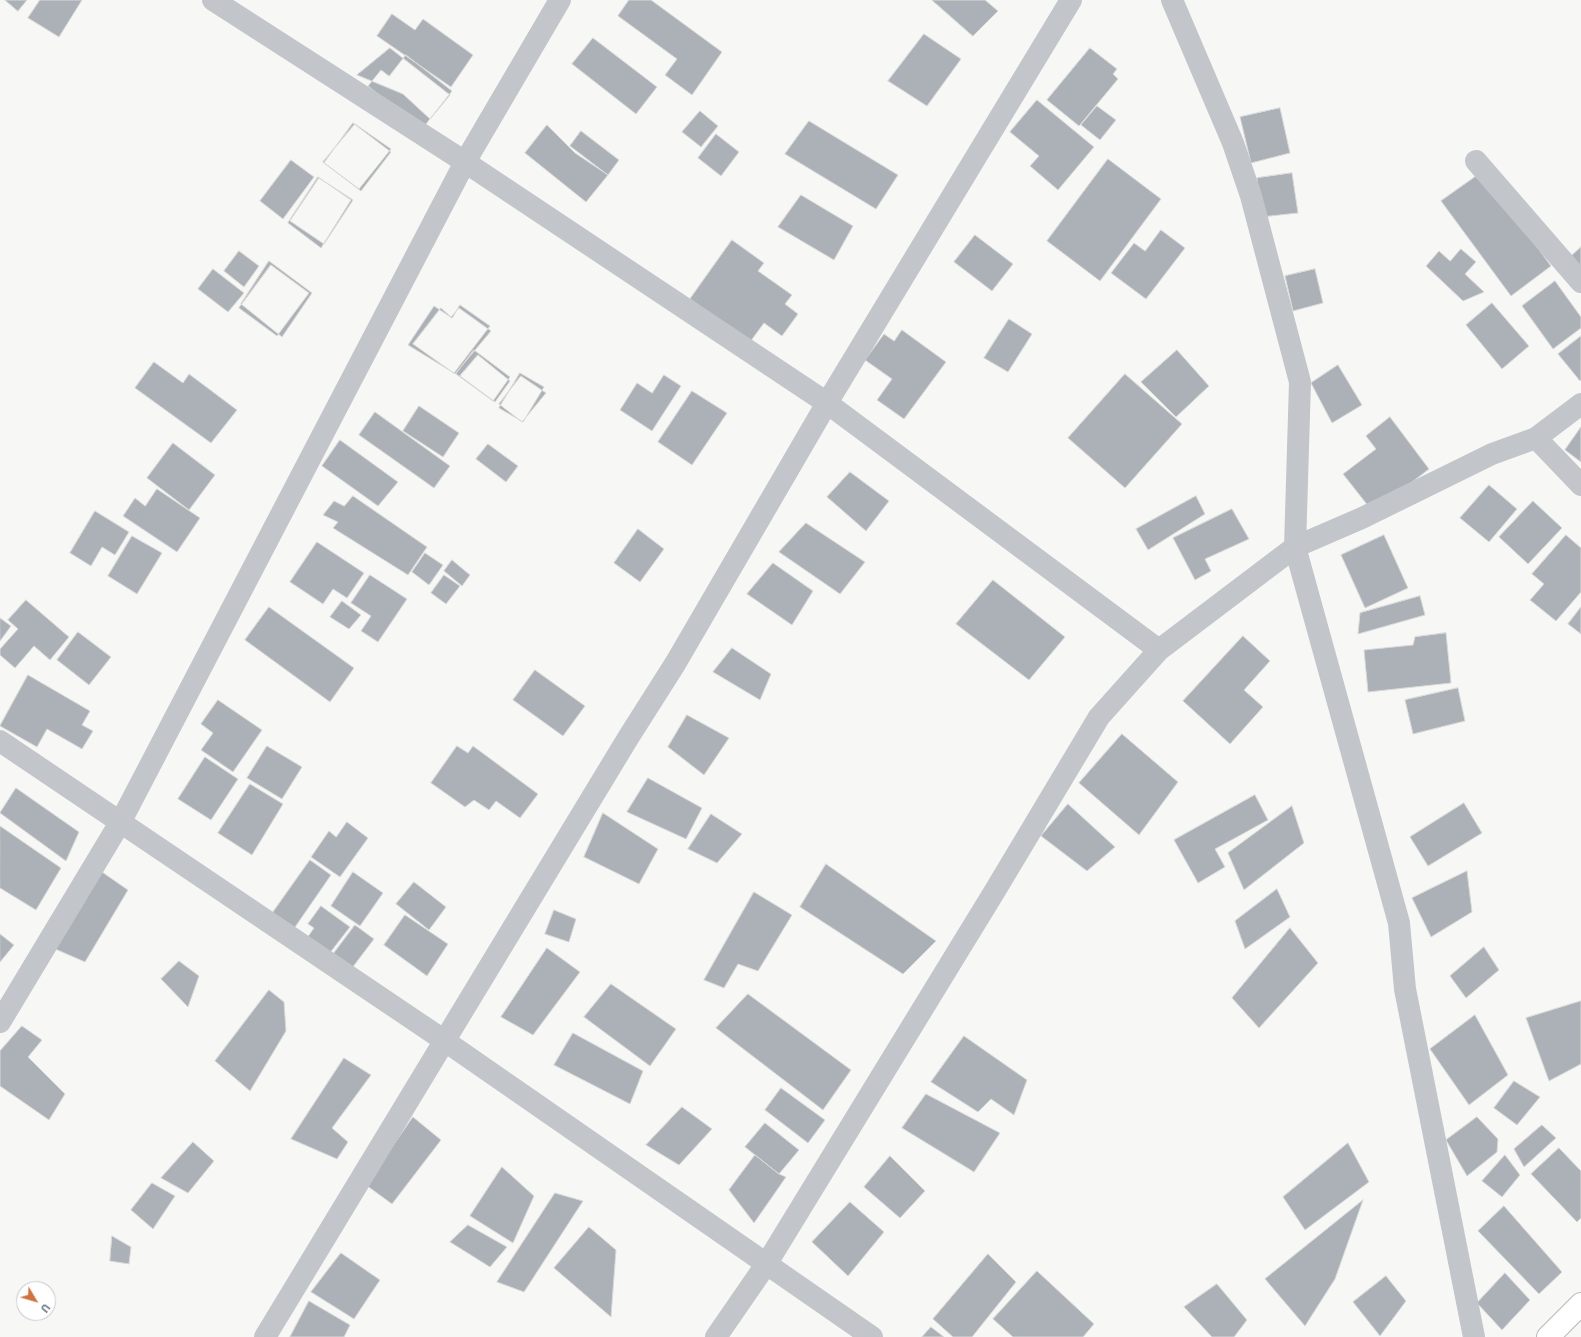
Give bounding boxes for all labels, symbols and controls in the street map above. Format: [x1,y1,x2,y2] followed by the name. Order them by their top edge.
[16,1281,56,1321] north arrow
[38,1301,52,1315] text: U

